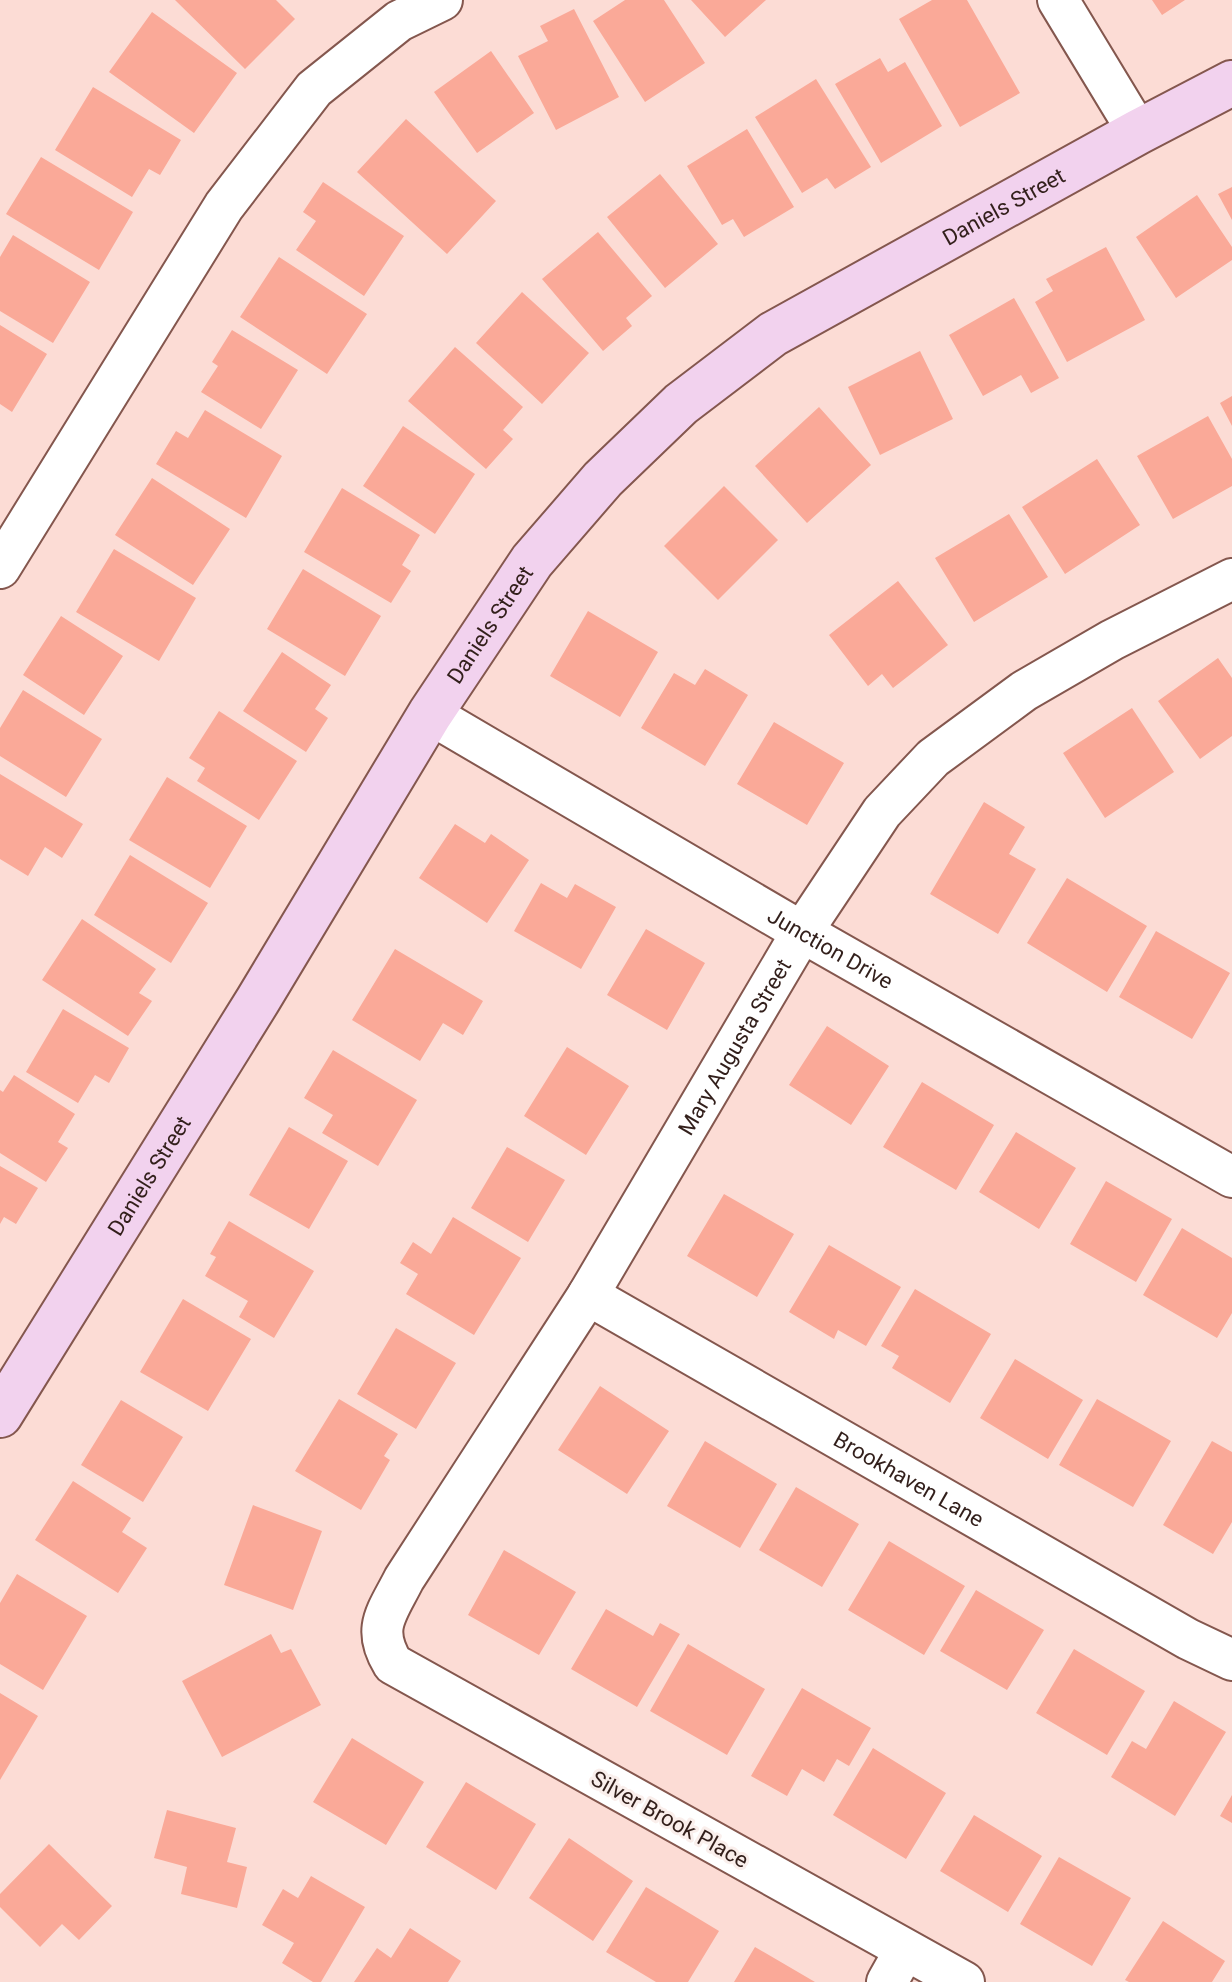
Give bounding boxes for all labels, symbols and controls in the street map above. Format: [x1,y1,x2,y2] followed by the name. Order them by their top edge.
[938,163,1069,251] street label: Daniels Street
[442,561,538,688] street label: Daniels Street
[763,903,897,994] street label: Junction Drive
[673,955,796,1139] street label: Mary Augusta Street
[103,1111,196,1240] street label: Daniels Street
[829,1427,988,1532] street label: Brookhaven Lane
[587,1766,753,1873] street label: Silver Brook Place

